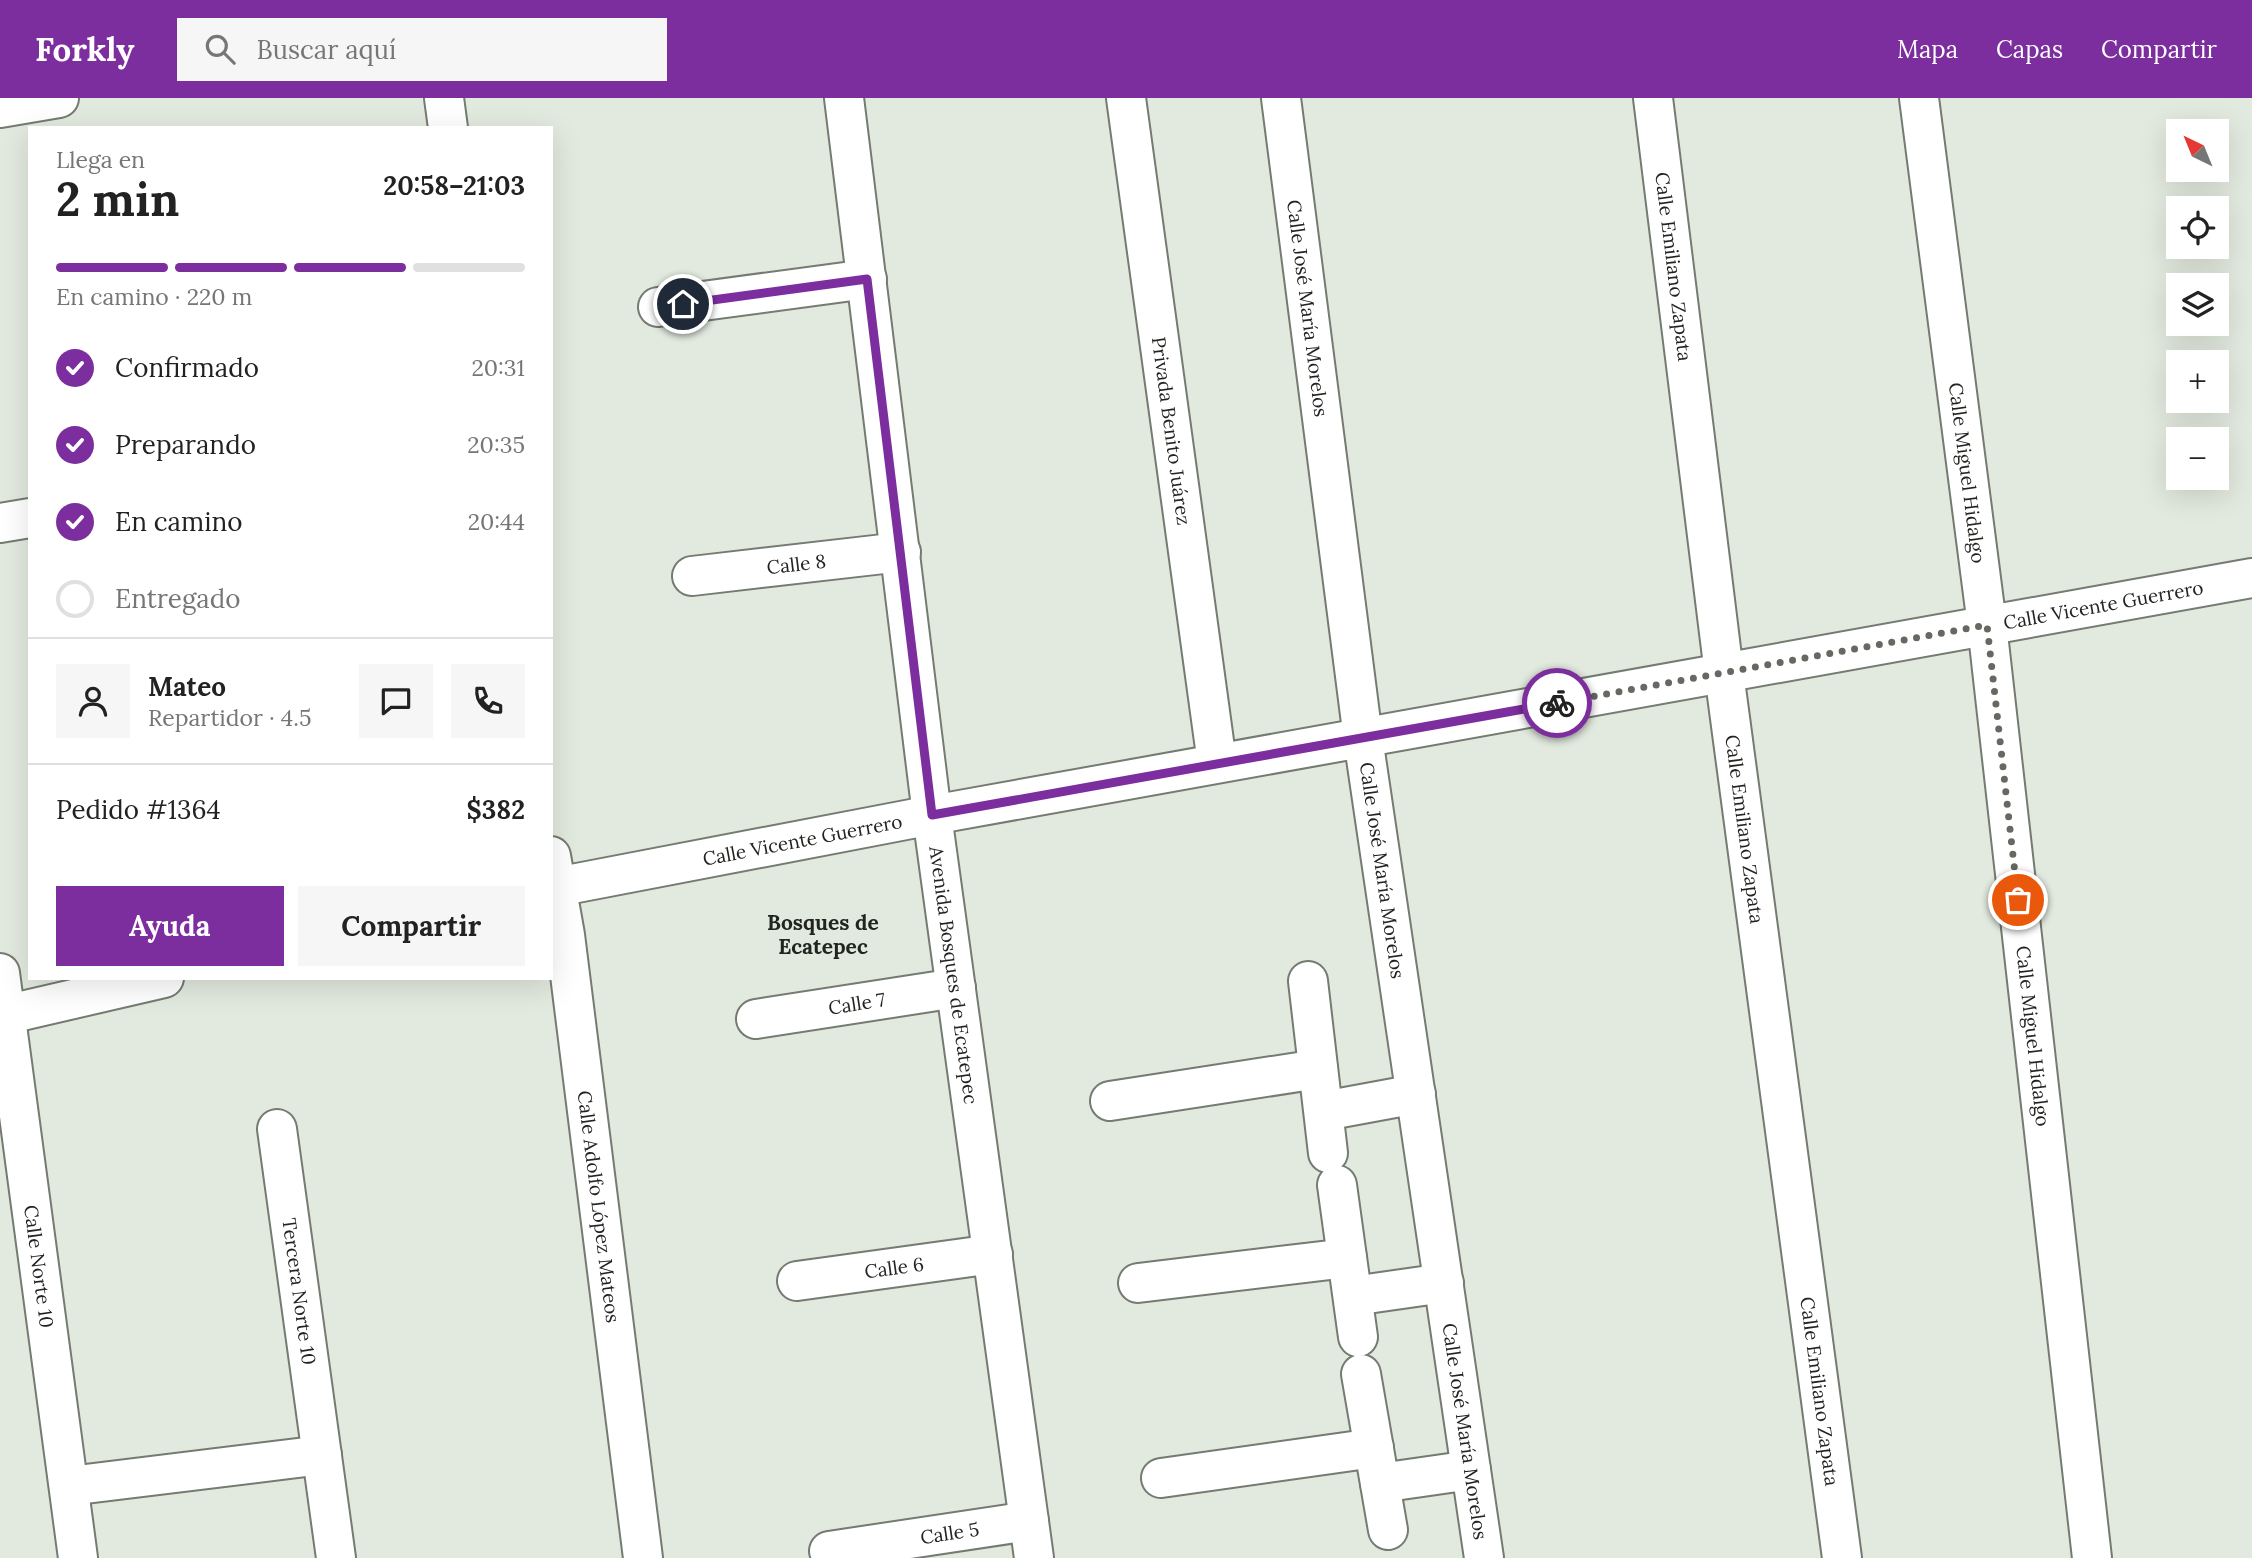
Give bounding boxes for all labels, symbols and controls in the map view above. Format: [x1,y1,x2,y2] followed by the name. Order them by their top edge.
[177,18,667,81] search box
[35,28,135,70] text: Forkly
[201,30,239,68] icon: search
[257,33,396,66] text: Buscar aquí
[1897,34,1958,65] text: Mapa
[1996,34,2063,65] text: Capas
[2101,34,2217,65] text: Compartir
[2166,119,2230,182] north arrow
[2166,119,2229,490] map controls
[56,145,145,174] text: Llega en
[383,169,525,202] text: 20:58–21:03
[56,170,179,229] text: 2 min
[1650,171,1697,363] street label: Calle Emiliano Zapata
[2166,196,2229,259] button: locate
[1282,198,1334,418] street label: Calle José María Morelos
[2166,273,2229,336] button: layers
[653,274,713,334] pin
[56,282,252,311] text: En camino · 220 m
[664,285,702,323] icon: home
[1147,335,1196,527] street label: Privada Benito Juárez
[56,349,94,387] icon: check
[2166,350,2229,413] button: +
[115,351,259,384] text: Confirmado
[471,353,525,382] text: 20:31
[1944,381,1991,565] street label: Calle Miguel Hidalgo
[56,426,94,464] icon: check
[2166,427,2229,490] button: −
[115,428,256,461] text: Preparando
[467,430,525,459] text: 20:35
[56,503,94,541] icon: check
[115,505,243,538] text: En camino
[468,507,525,536] text: 20:44
[765,549,827,579] street label: Calle 8
[2002,575,2205,634] street label: Calle Vicente Guerrero
[115,582,241,615] text: Entregado
[56,664,130,738] button: person
[359,664,433,738] button: chat
[451,664,525,738] button: phone
[1522,668,1592,738] courier
[148,670,226,703] text: Mateo
[1538,684,1576,722] icon: bike
[148,703,312,732] text: Repartidor · 4.5
[1720,733,1769,925] street label: Calle Emiliano Zapata
[1355,760,1410,980] street label: Calle José María Morelos
[56,793,221,826] text: Pedido #1364
[466,793,525,826] text: $382
[701,809,904,871] street label: Calle Vicente Guerrero
[924,844,984,1106] street label: Avenida Bosques de Ecatepec
[1988,870,2048,930] pin
[1999,881,2037,919] icon: bag
[56,886,284,966] button: Ayuda
[298,886,525,966] button: Compartir
[767,909,879,960] district label: Bosques de Ecatepec
[2011,944,2055,1128] street label: Calle Miguel Hidalgo
[827,987,887,1020] street label: Calle 7
[573,1089,625,1324] street label: Calle Adolfo López Mateos
[19,1203,59,1329] street label: Calle Norte 10
[277,1216,321,1366] street label: Tercera Norte 10
[863,1252,925,1284] street label: Calle 6
[1795,1295,1844,1487] street label: Calle Emiliano Zapata
[1437,1321,1493,1541] street label: Calle José María Morelos
[919,1517,981,1549] street label: Calle 5

